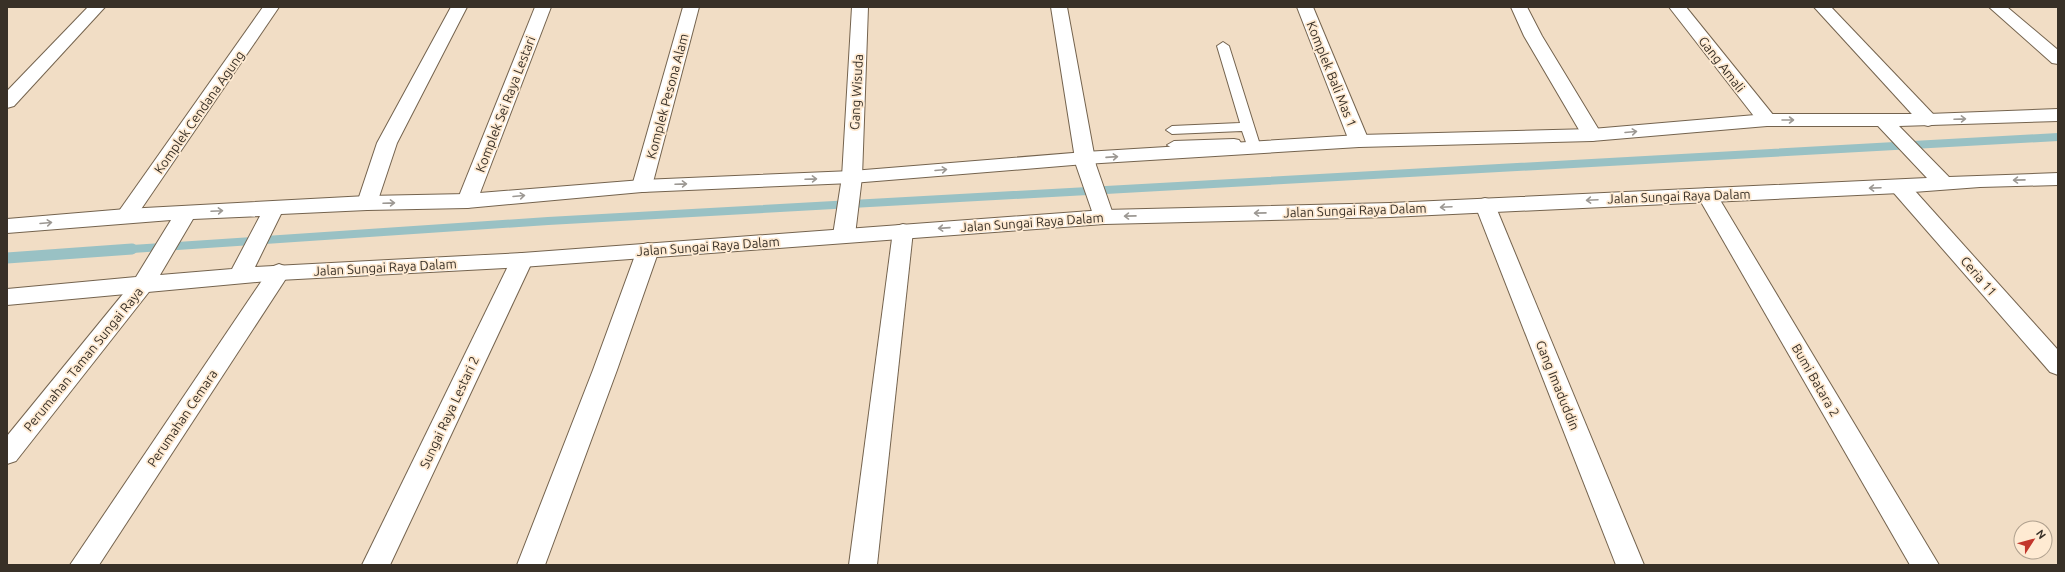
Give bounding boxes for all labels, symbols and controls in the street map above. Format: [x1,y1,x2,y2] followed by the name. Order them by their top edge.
[1304,19,1360,129] street label: Komplek Bali Mas 1
[644,32,690,160] street label: Komplek Pesona Alam
[473,34,537,174] street label: Komplek Sei Raya Lestari
[1696,34,1748,94] street label: Gang Amali
[151,48,247,176] street label: Komplek Cendana Agung
[847,54,865,130] street label: Gang Wisuda
[1953,115,1966,122] one-way arrow
[1781,116,1794,124] one-way arrow
[1624,128,1637,135] one-way arrow
[1105,153,1118,160] one-way arrow
[934,166,947,174] one-way arrow
[804,175,817,183] one-way arrow
[2013,176,2026,184] one-way arrow
[674,180,687,188] one-way arrow
[1869,184,1882,191] one-way arrow
[1607,187,1751,205] street label: Jalan Sungai Raya Dalam
[512,193,525,200] one-way arrow
[1586,196,1599,203] one-way arrow
[382,199,395,207] one-way arrow
[1283,201,1427,219] street label: Jalan Sungai Raya Dalam
[1440,203,1453,211] one-way arrow
[210,208,223,215] one-way arrow
[1254,209,1267,217] one-way arrow
[960,210,1104,234] street label: Jalan Sungai Raya Dalam
[1124,213,1137,220] one-way arrow
[39,220,52,227] one-way arrow
[938,225,951,232] one-way arrow
[636,234,780,258] street label: Jalan Sungai Raya Dalam
[1958,253,2000,299] street label: Ceria 11
[313,256,457,278] street label: Jalan Sungai Raya Dalam
[21,284,145,434] street label: Perumahan Taman Sungai Raya
[1534,338,1582,432] street label: Gang Imaduddin
[1790,341,1842,419] street label: Bumi Batara 2
[417,354,481,470] street label: Sungai Raya Lestari 2
[144,367,220,469] street label: Perumahan Cemara
[2013,520,2053,560] north arrow
[2034,527,2048,541] text: N

